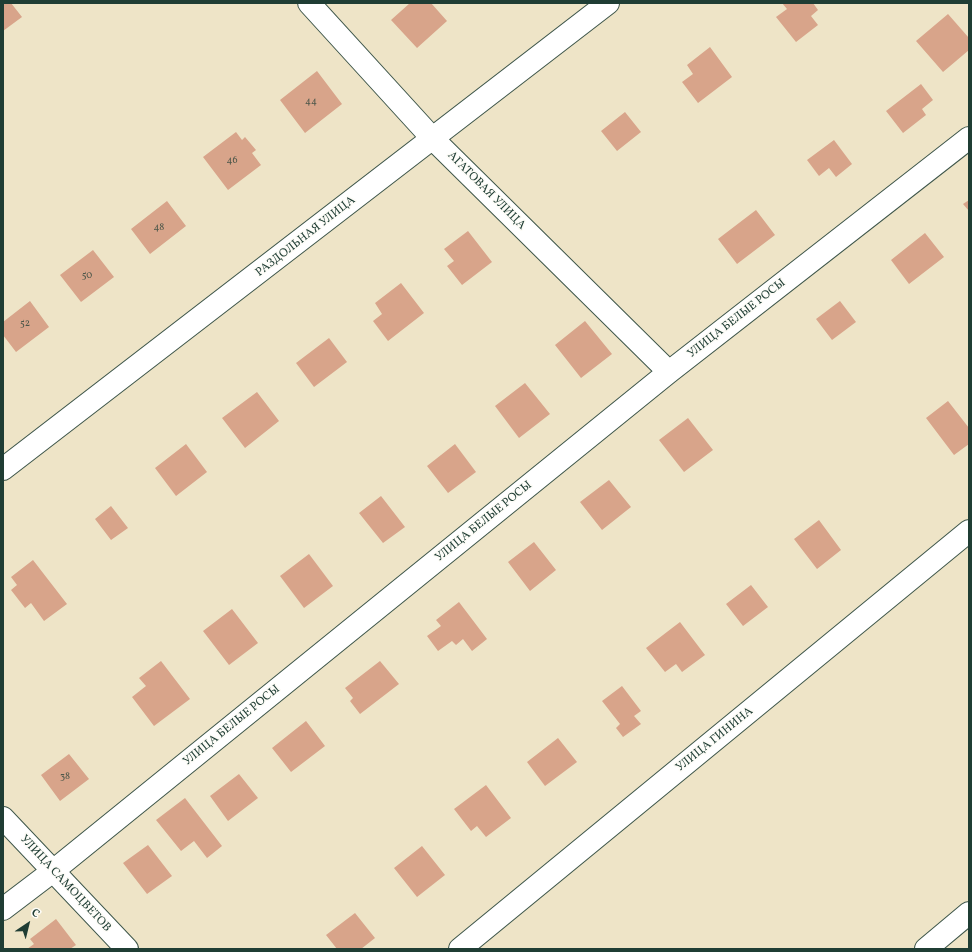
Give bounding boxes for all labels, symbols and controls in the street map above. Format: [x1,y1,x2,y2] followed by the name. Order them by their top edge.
[305,96,317,108] house number: 44
[444,149,528,233] street label: АГАТОВАЯ УЛИЦА
[227,155,237,167] house number: 46
[253,194,359,280] street label: РАЗДОЛЬНАЯ УЛИЦА
[154,222,164,234] house number: 48
[82,270,92,282] house number: 50
[685,276,789,362] street label: УЛИЦА БЕЛЫЕ РОСЫ
[20,318,30,330] house number: 52
[433,479,535,565] street label: УЛИЦА БЕЛЫЕ РОСЫ
[181,683,283,769] street label: УЛИЦА БЕЛЫЕ РОСЫ
[674,705,756,775] street label: УЛИЦА ГИНИНА
[60,771,70,783] house number: 38
[16,833,114,935] street label: УЛИЦА САМОЦВЕТОВ
[8,904,48,944] north arrow

